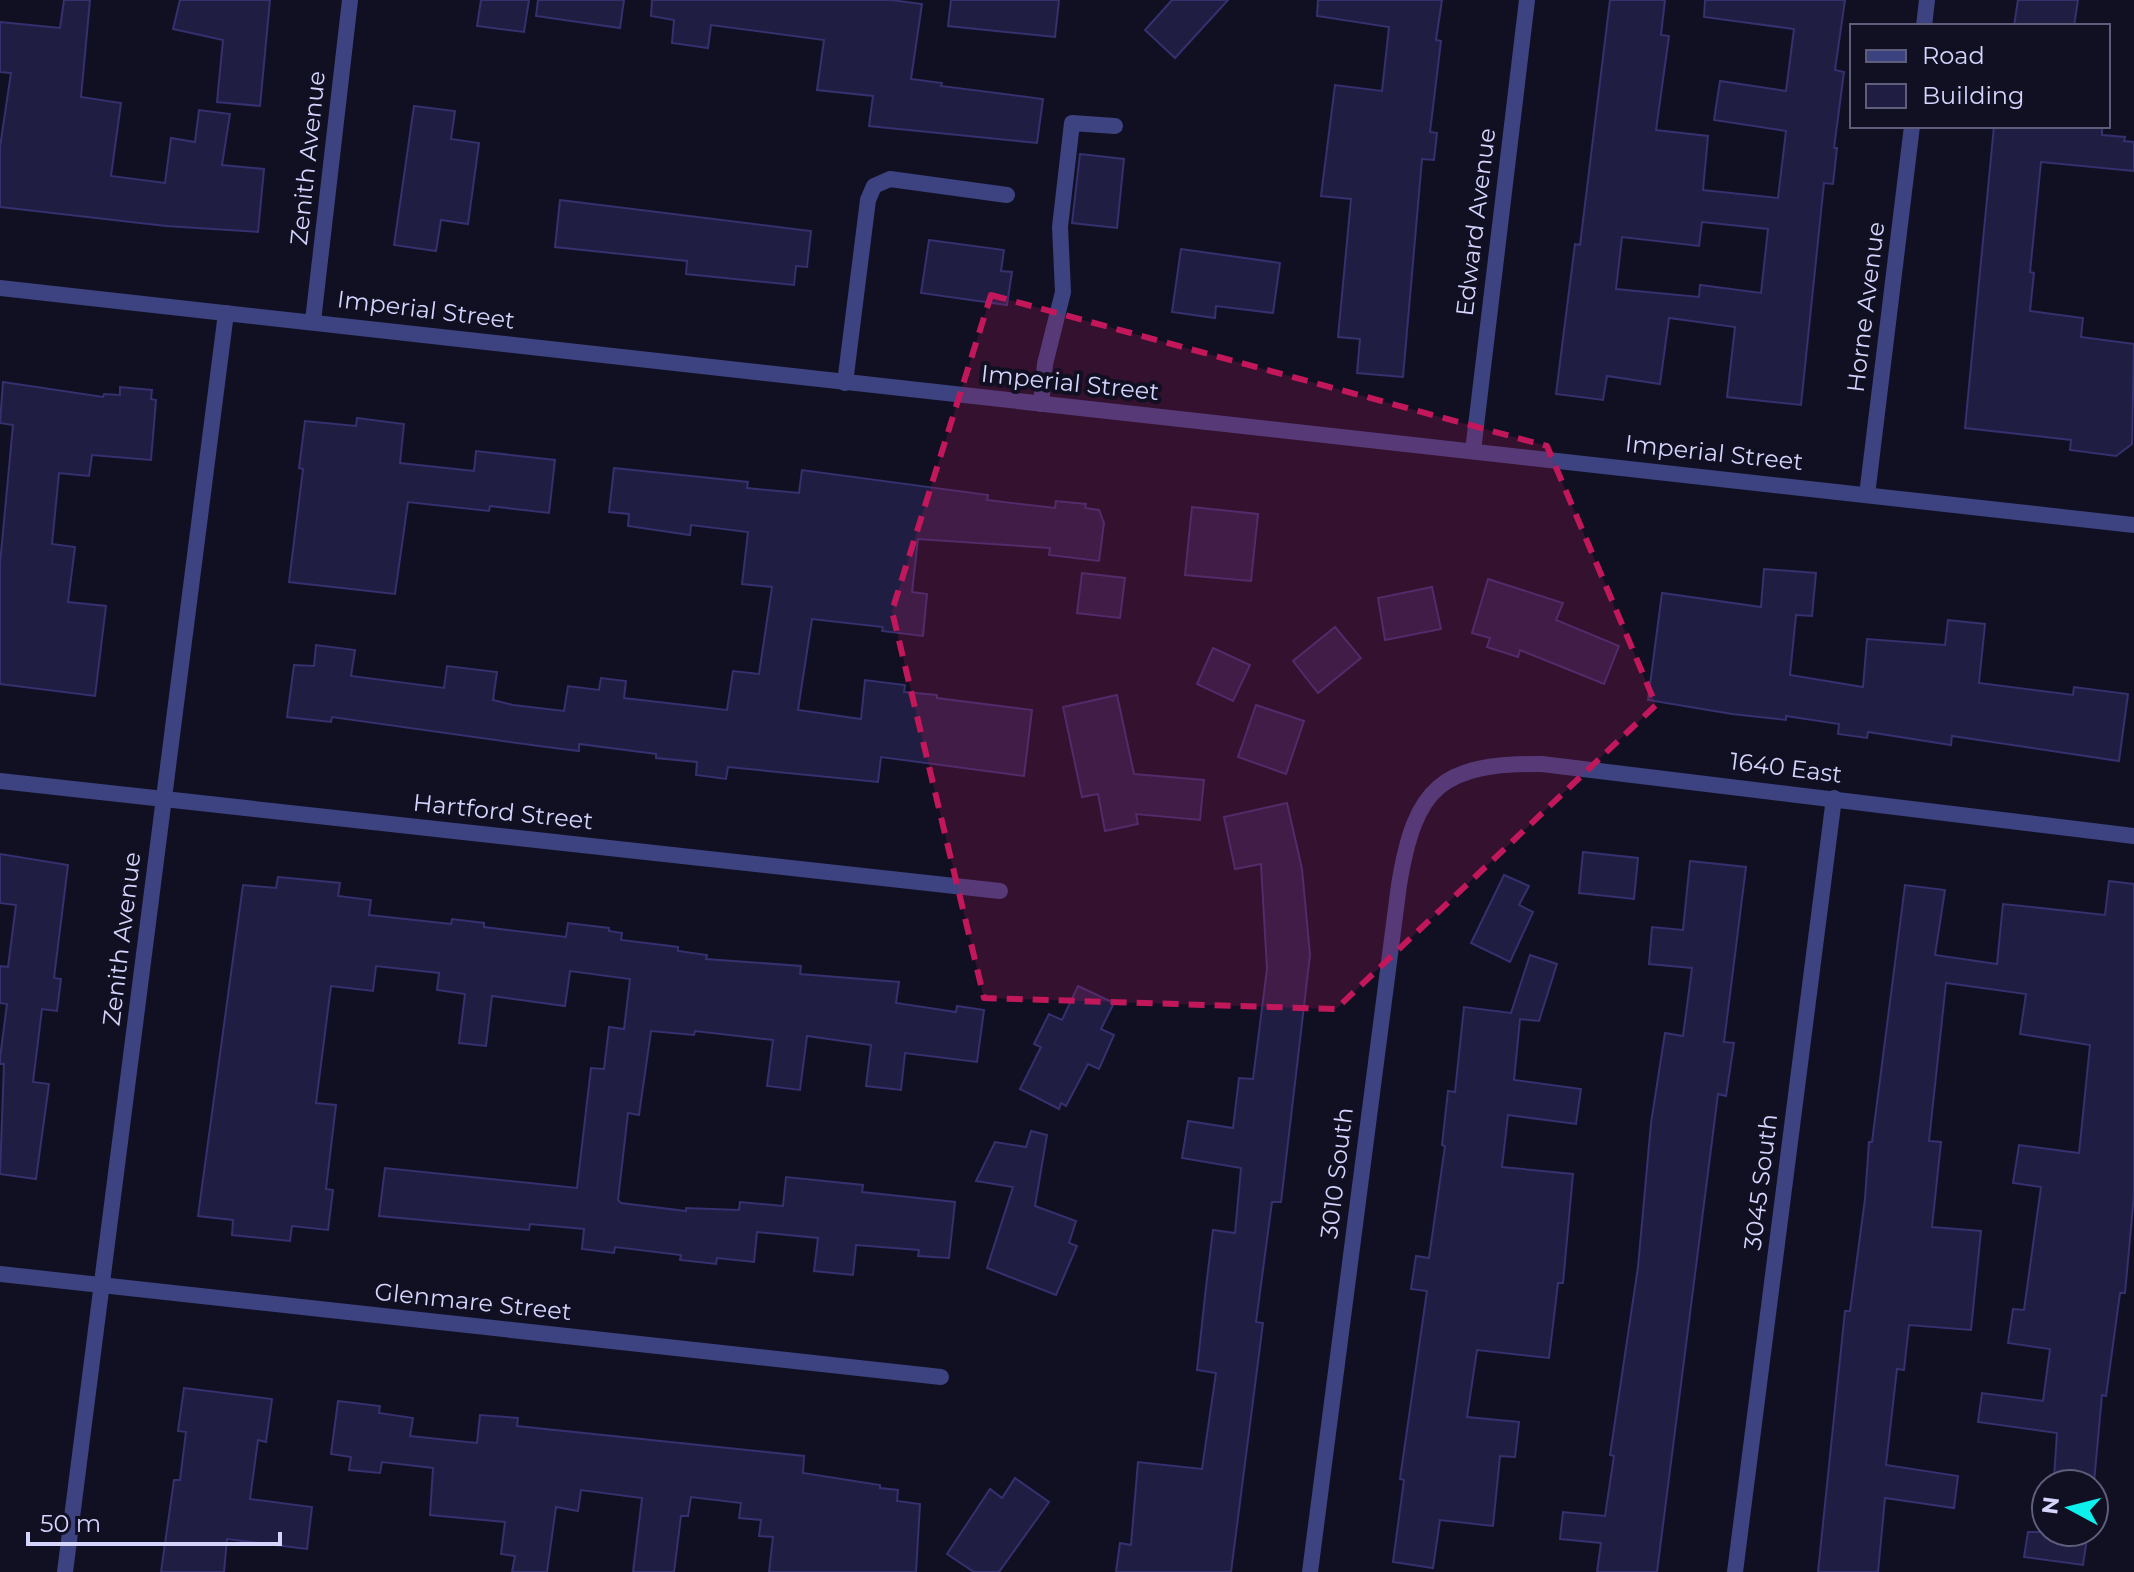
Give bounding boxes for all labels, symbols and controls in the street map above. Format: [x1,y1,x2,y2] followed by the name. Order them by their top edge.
[1850,24,2110,128] legend
[1922,41,1985,70] text: Road
[284,69,331,247] street label: Zenith Avenue
[1922,81,2025,110] text: Building
[1450,126,1501,318] street label: Edward Avenue
[1841,220,1890,394] street label: Horne Avenue
[336,284,517,335] street label: Imperial Street
[980,359,1161,406] street label: Imperial Street
[1624,429,1805,476] street label: Imperial Street
[1728,746,1844,789] street label: 1640 East
[412,788,595,835] street label: Hartford Street
[96,850,147,1028] street label: Zenith Avenue
[1314,1106,1359,1240] street label: 3010 South
[1738,1112,1783,1252] street label: 3045 South
[373,1277,573,1326] street label: Glenmare Street
[2030,1468,2110,1548] north arrow
[2036,1495,2065,1516] text: N
[28,1496,280,1546] scale bar
[40,1509,101,1538] text: 50 m

